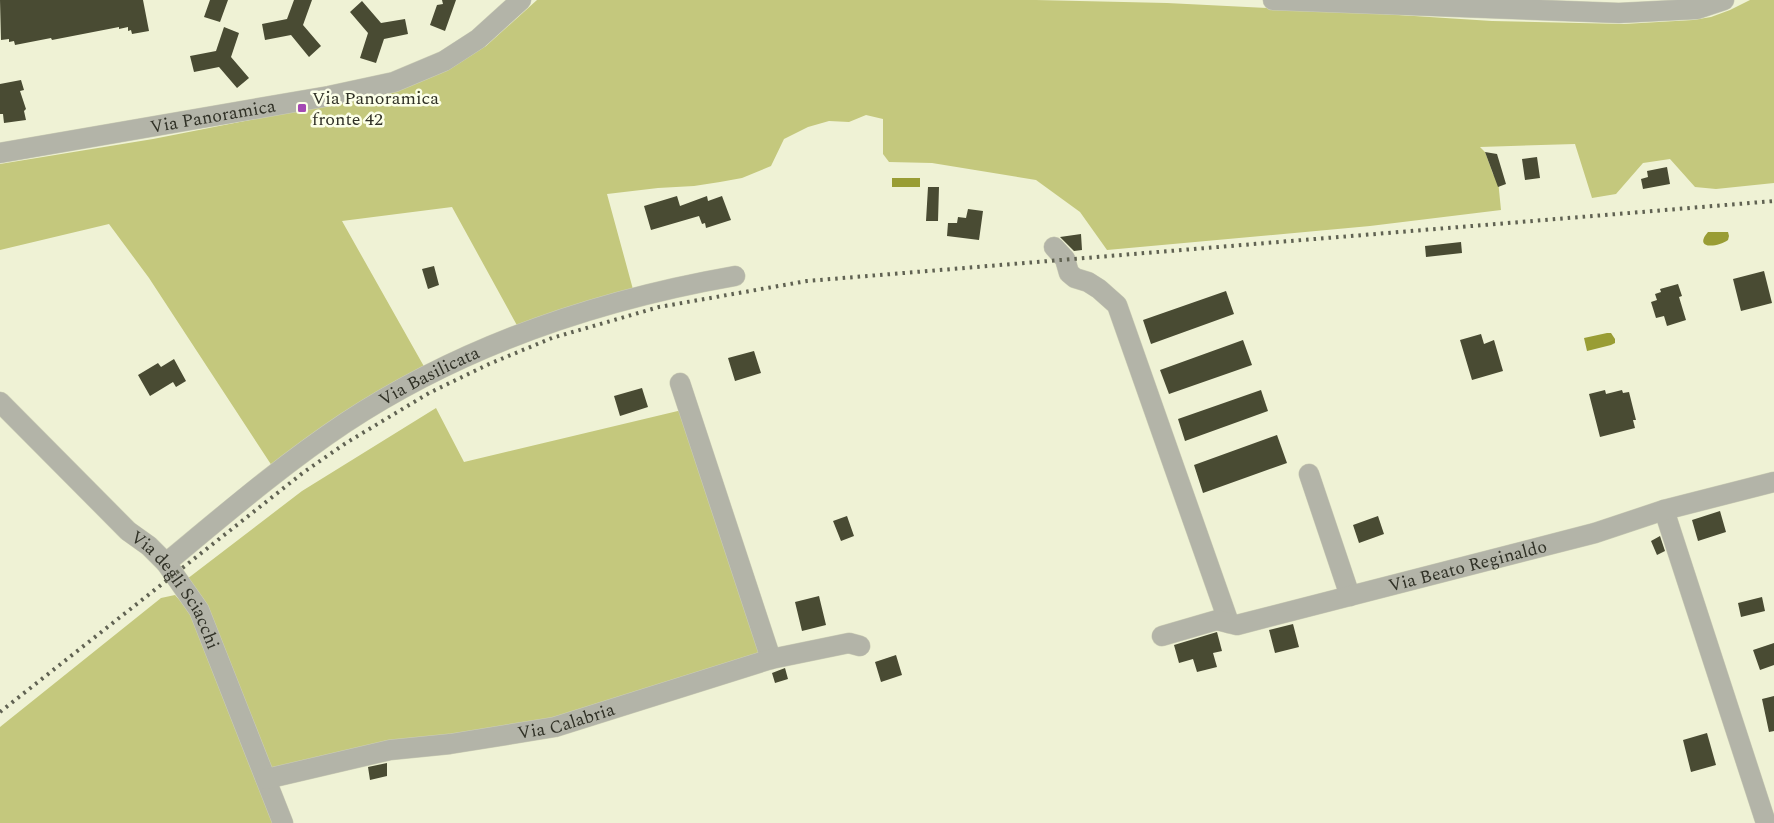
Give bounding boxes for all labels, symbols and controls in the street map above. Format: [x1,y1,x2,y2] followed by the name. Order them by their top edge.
[312,85,439,133] place label: Via Panoramica fronte 42
[148,92,278,140] street label: Via Panoramica
[296,102,308,114] marker: Via Panoramica fronte 42
[374,339,484,413] street label: Via Basilicata
[125,524,227,653] street label: Via degli Sciacchi
[1385,532,1550,599] street label: Via Beato Reginaldo
[515,695,618,746] street label: Via Calabria

